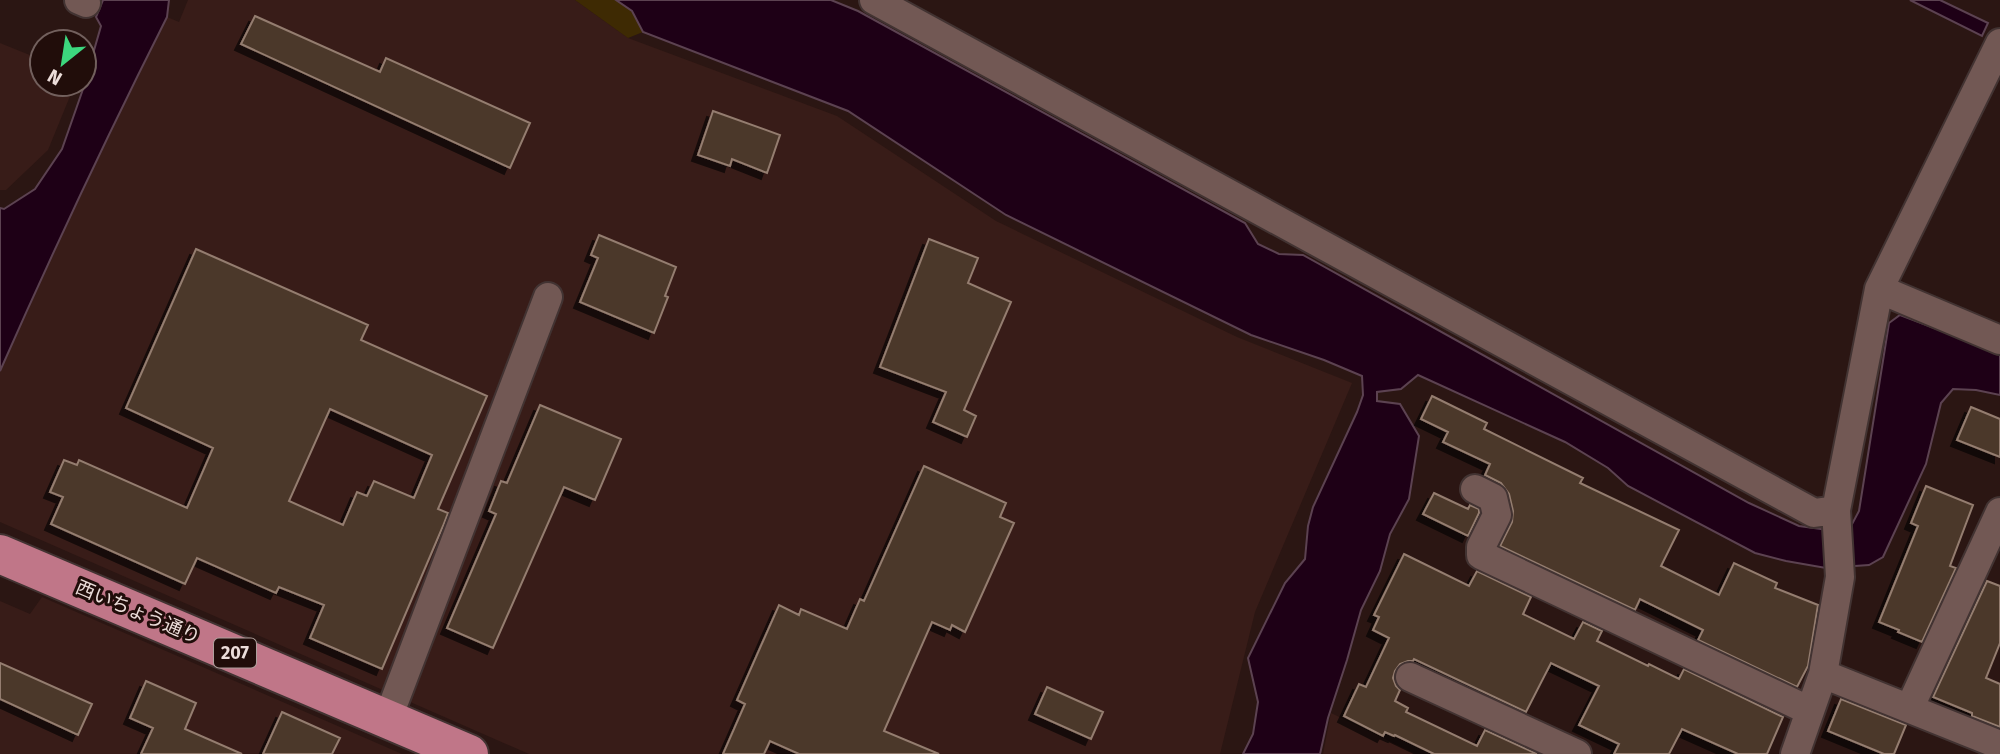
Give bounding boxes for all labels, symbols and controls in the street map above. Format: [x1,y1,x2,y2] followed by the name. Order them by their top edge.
[28,28,98,98] north arrow
[44,64,66,90] text: N
[72,575,204,649] street label: 西いちょう通り
[214,638,256,668] road number: 207

